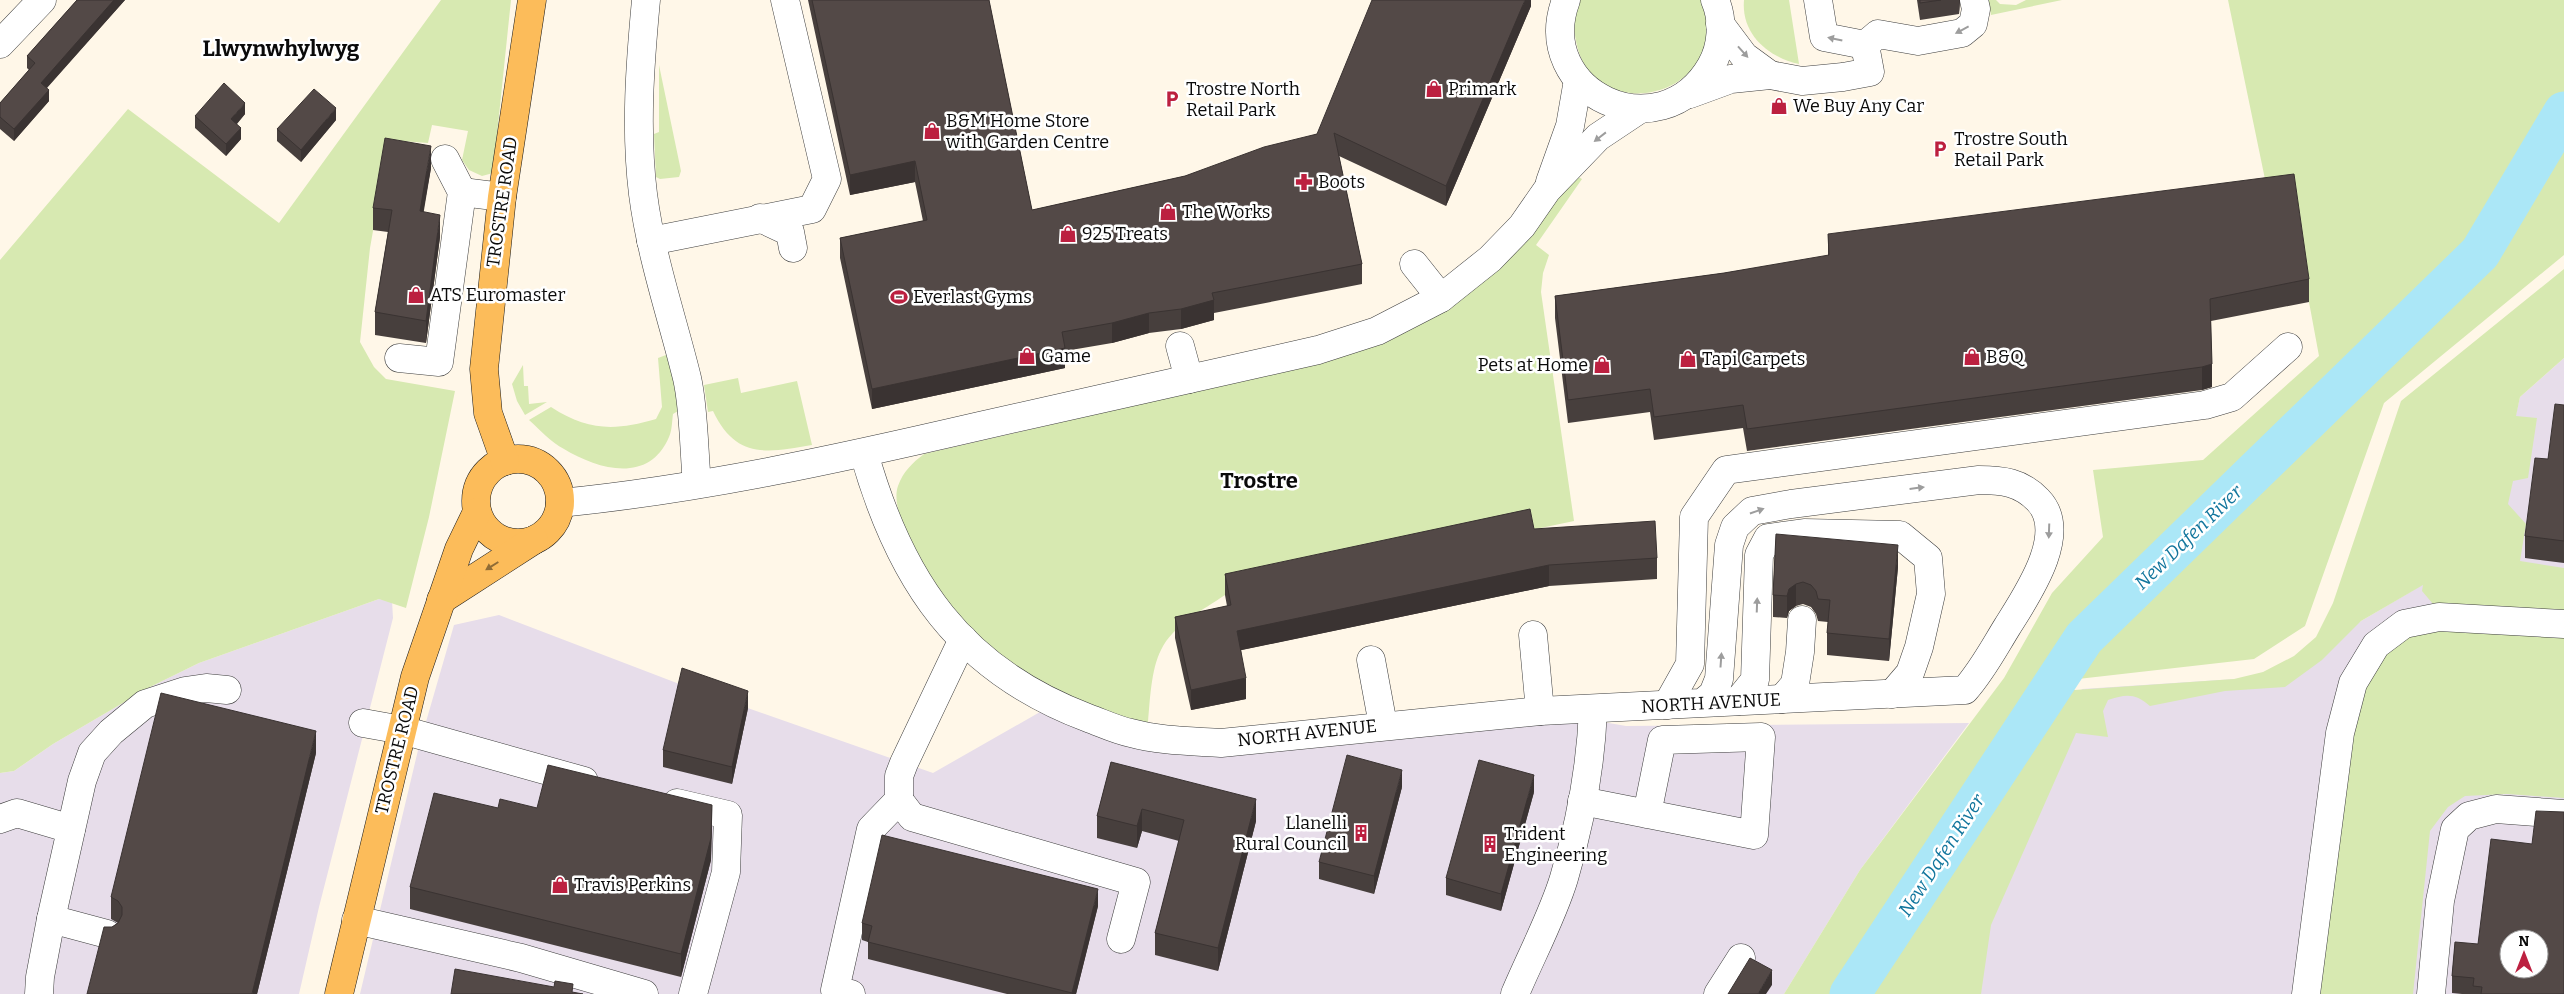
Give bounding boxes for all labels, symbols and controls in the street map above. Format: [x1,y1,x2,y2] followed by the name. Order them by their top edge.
[1955,26,1970,34] one-way arrow
[203,35,360,62] district label: Llwynwhylwyg
[1827,35,1842,43] one-way arrow
[1737,46,1748,59] one-way arrow
[1186,78,1300,121] place label: Trostre North Retail Park
[1448,78,1517,100] place label: Primark
[1424,79,1444,99] shop icon: Primark
[1162,89,1182,109] parking icon: Trostre North Retail Park
[1793,95,1924,117] place label: We Buy Any Car
[1769,96,1789,116] shop icon: We Buy Any Car
[945,110,1109,153] place label: B&M Home Store with Garden Centre
[922,121,942,141] shop icon: B&M Home Store with Garden Centre
[1954,128,2068,171] place label: Trostre South Retail Park
[1594,131,1607,142] one-way arrow
[482,135,522,269] street label: TROSTRE ROAD
[1930,139,1950,159] parking icon: Trostre South Retail Park
[1318,171,1365,193] place label: Boots
[1294,172,1314,192] pharmacy icon: Boots
[1182,201,1270,223] place label: The Works
[1158,202,1178,222] shop icon: The Works
[1082,223,1168,245] place label: 925 Treats
[1058,224,1078,244] shop icon: 925 Treats
[430,284,565,306] place label: ATS Euromaster
[406,285,426,305] shop icon: ATS Euromaster
[913,286,1032,308] place label: Everlast Gyms
[889,287,909,307] sports icon: Everlast Gyms
[1041,345,1091,367] place label: Game
[1017,346,1037,366] shop icon: Game
[1986,346,2025,368] place label: B&Q
[1962,347,1982,367] shop icon: B&Q
[1702,348,1805,370] place label: Tapi Carpets
[1678,349,1698,369] shop icon: Tapi Carpets
[1478,354,1588,376] place label: Pets at Home
[1592,355,1612,375] shop icon: Pets at Home
[1220,467,1298,494] district label: Trostre
[2130,479,2248,594] water label: New Dafen River
[1910,484,1926,492] one-way arrow
[1750,507,1765,515] one-way arrow
[2045,524,2053,540] one-way arrow
[486,561,499,570] one-way arrow
[1754,597,1762,613] one-way arrow
[1717,652,1725,668] one-way arrow
[370,684,424,816] street label: TROSTRE ROAD
[1640,688,1782,718] street label: NORTH AVENUE
[1236,715,1378,751] street label: NORTH AVENUE
[1893,789,1990,920] water label: New Dafen River
[1235,812,1347,855] place label: Llanelli Rural Council
[1351,823,1371,843] building icon: Llanelli Rural Council
[1504,823,1607,866] place label: Trident Engineering
[1480,834,1500,854] building icon: Trident Engineering
[574,874,691,896] place label: Travis Perkins
[550,875,570,895] shop icon: Travis Perkins
[2499,929,2549,979] north arrow
[2519,933,2530,950] text: N

